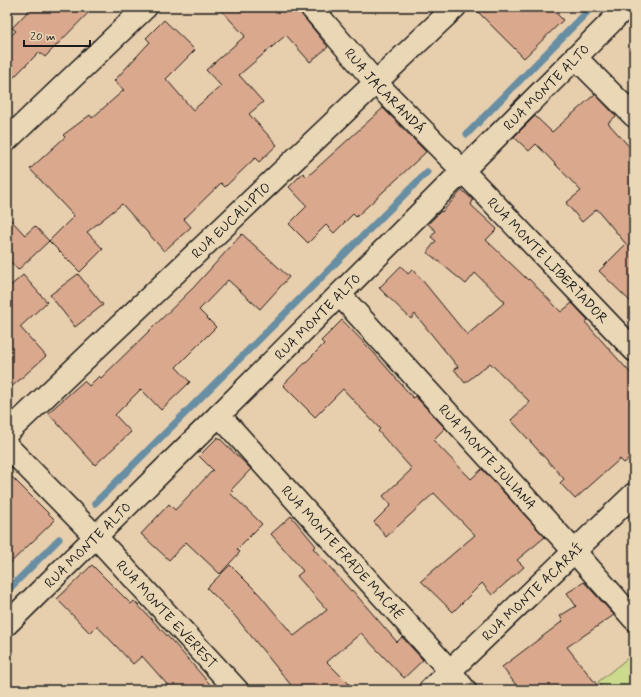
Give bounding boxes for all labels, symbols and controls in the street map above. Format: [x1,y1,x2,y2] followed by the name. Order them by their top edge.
[24,22,90,48] scale bar
[30,29,56,45] text: 20 m
[500,41,594,135] street label: RUA MONTE ALTO
[340,45,429,138] street label: RUA JACARANDÁ
[188,179,275,263] street label: RUA EUCALIPTO
[483,194,612,328] street label: RUA MONTE LIBERTADOR
[271,270,365,364] street label: RUA MONTE ALTO
[434,401,540,514] street label: RUA MONTE JULIANA
[277,482,407,624] street label: RUA MONTE FRADE MACAÉ
[41,499,135,592] street label: RUA MONTE ALTO
[479,539,588,645] street label: RUA MONTE ACARAÍ
[112,557,221,673] street label: RUA MONTE EVEREST

